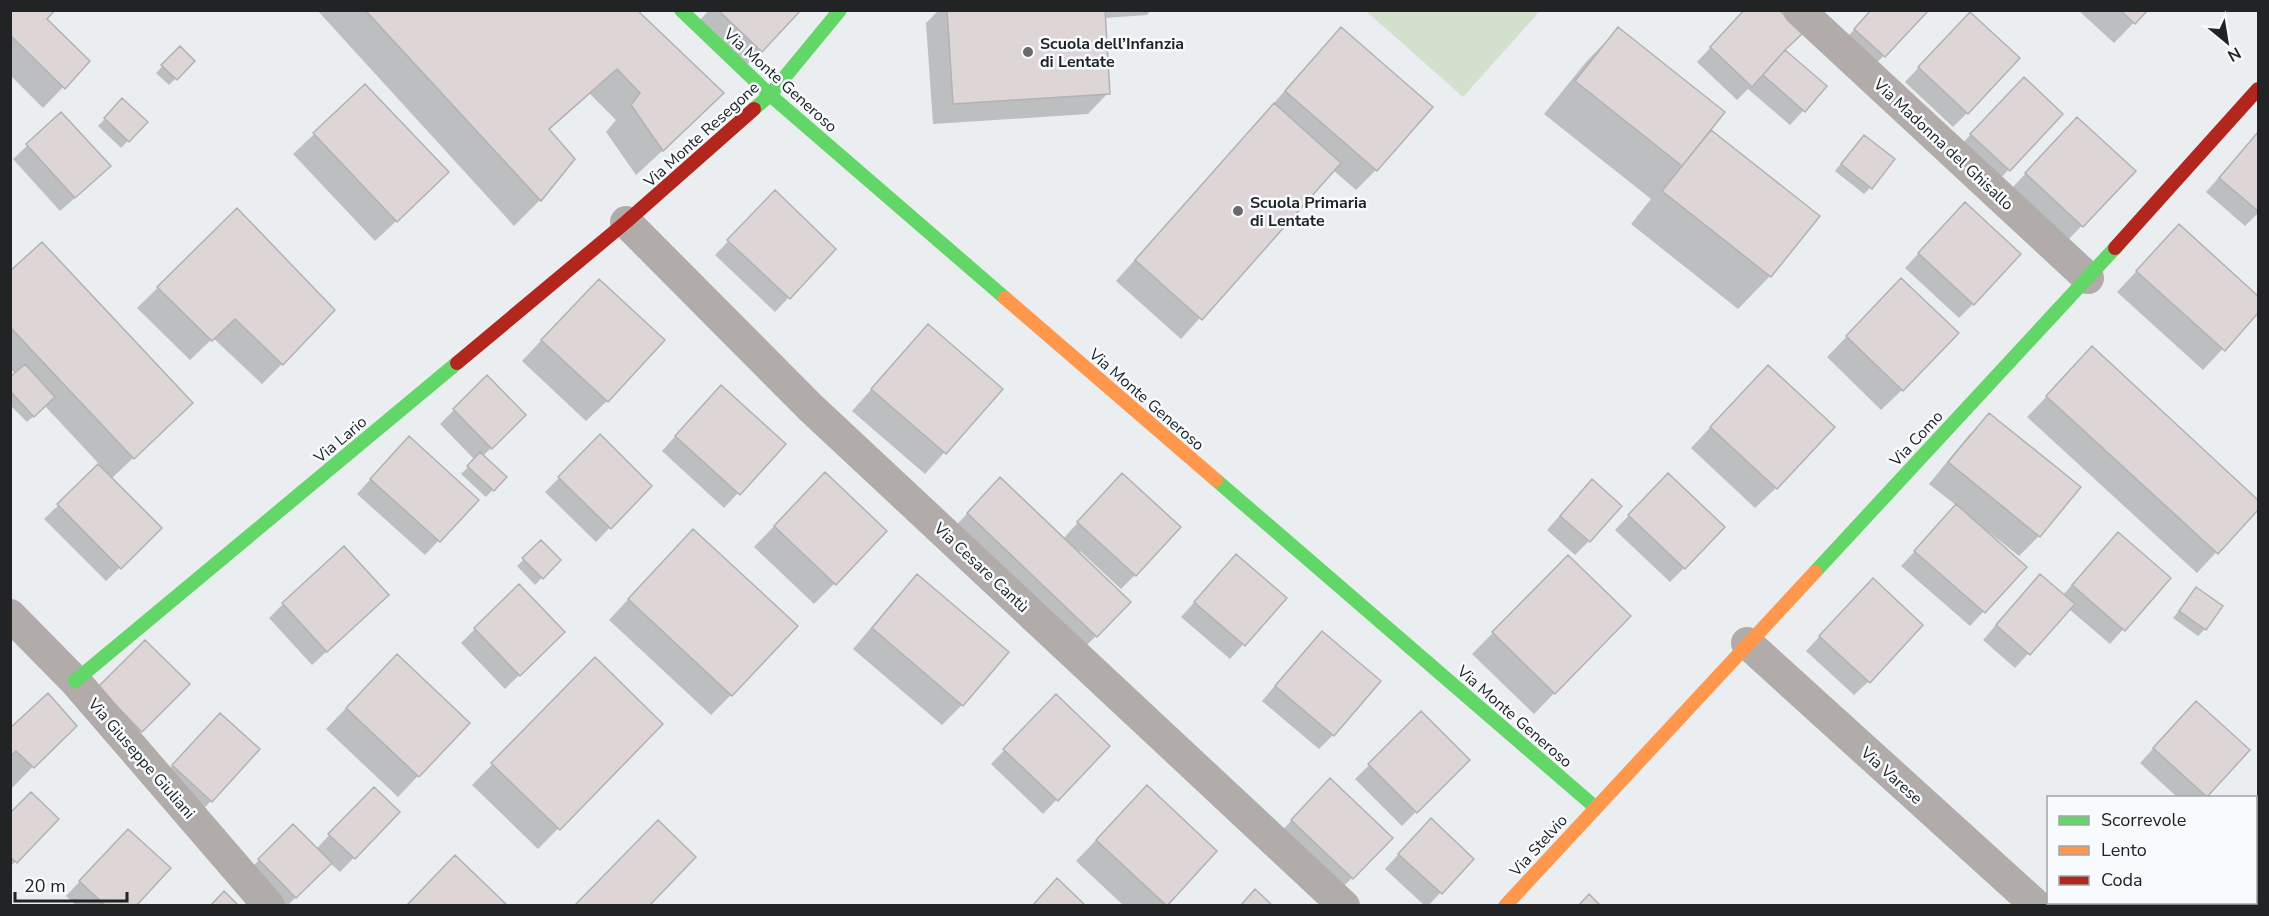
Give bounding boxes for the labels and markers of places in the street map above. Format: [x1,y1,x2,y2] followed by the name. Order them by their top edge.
[1040,33,1184,73] place label: Scuola dell’Infanzia di Lentate
[1021,45,1035,59] marker: Scuola dell’Infanzia di Lentate
[1250,192,1367,232] place label: Scuola Primaria di Lentate
[1231,204,1245,218] marker: Scuola Primaria di Lentate

